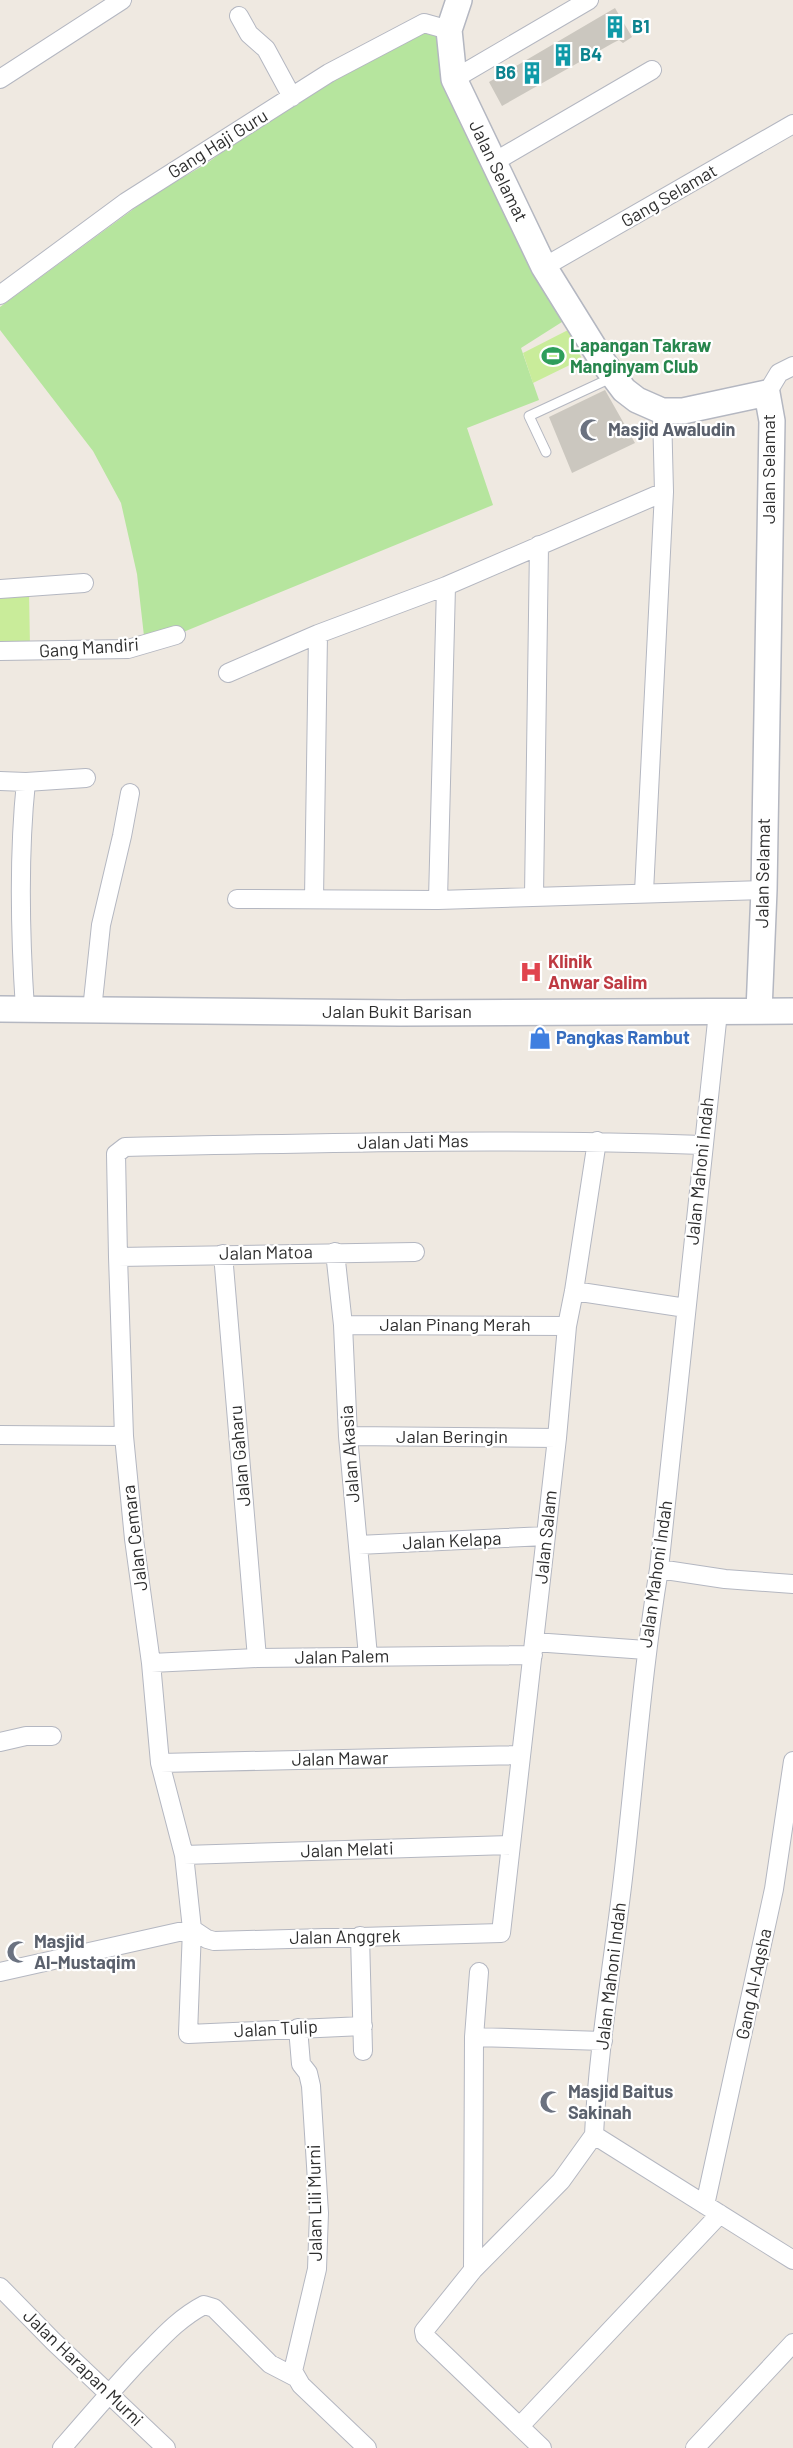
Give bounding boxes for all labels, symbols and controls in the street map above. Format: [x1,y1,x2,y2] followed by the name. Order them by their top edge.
[602,14,628,40] building icon: B1
[632,15,650,37] place label: B1
[550,42,576,68] building icon: B4
[580,43,602,65] place label: B4
[519,60,545,86] building icon: B6
[495,61,516,83] place label: B6
[164,104,271,183] street label: Gang Haji Guru
[465,116,533,225] street label: Jalan Selamat
[617,159,720,231] street label: Gang Selamat
[570,334,711,377] place label: Lapangan Takraw Manginyam Club
[540,343,566,369] sports icon: Lapangan Takraw Manginyam Club
[757,414,779,524] street label: Jalan Selamat
[578,417,604,443] mosque icon: Masjid Awaludin
[608,418,735,440] place label: Masjid Awaludin
[38,633,140,661] street label: Gang Mandiri
[750,818,774,928] street label: Jalan Selamat
[548,950,647,993] place label: Klinik Anwar Salim
[518,959,544,985] hospital icon: Klinik Anwar Salim
[322,1000,472,1022] street label: Jalan Bukit Barisan
[527,1025,553,1051] shop icon: Pangkas Rambut
[556,1026,690,1048] place label: Pangkas Rambut
[680,1096,718,1246] street label: Jalan Mahoni Indah
[357,1129,469,1153] street label: Jalan Jati Mas
[219,1240,313,1264] street label: Jalan Matoa
[379,1313,531,1335] street label: Jalan Pinang Merah
[224,1405,254,1508] street label: Jalan Gaharu
[335,1405,363,1504] street label: Jalan Akasia
[396,1425,508,1447] street label: Jalan Beringin
[117,1484,151,1592] street label: Jalan Cemara
[529,1489,561,1585] street label: Jalan Salam
[634,1499,676,1649] street label: Jalan Mahoni Indah
[402,1526,502,1554] street label: Jalan Kelapa
[294,1644,389,1668] street label: Jalan Palem
[291,1746,389,1770] street label: Jalan Mawar
[300,1836,394,1862] street label: Jalan Melati
[590,1901,630,2051] street label: Jalan Mahoni Indah
[289,1924,401,1948] street label: Jalan Anggrek
[731,1926,776,2041] street label: Gang Al-Aqsha
[34,1930,136,1973] place label: Masjid Al-Mustaqim
[5,1939,31,1965] mosque icon: Masjid Al-Mustaqim
[233,2015,318,2041] street label: Jalan Tulip
[568,2080,673,2123] place label: Masjid Baitus Sakinah
[538,2089,564,2115] mosque icon: Masjid Baitus Sakinah
[302,2144,326,2262] street label: Jalan Lili Murni
[19,2304,148,2430] street label: Jalan Harapan Murni

